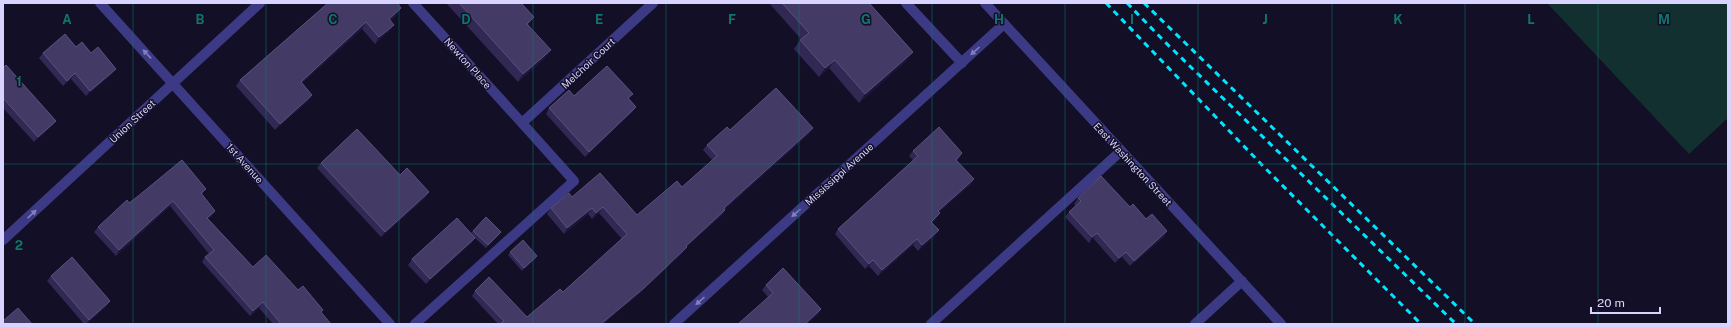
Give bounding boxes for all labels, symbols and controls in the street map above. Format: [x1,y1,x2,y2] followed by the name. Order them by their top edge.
[62,12,72,27] text: A
[196,12,205,27] text: B
[328,12,338,27] text: C
[461,12,471,27] text: D
[595,12,603,27] text: E
[728,12,736,27] text: F
[861,12,871,27] text: G
[994,12,1004,27] text: H
[1130,12,1134,27] text: I
[1262,12,1268,27] text: J
[1393,12,1403,27] text: K
[1527,12,1535,27] text: L
[1658,12,1670,27] text: M
[442,35,494,91] street label: Newton Place
[559,35,617,91] street label: Melchoir Court
[970,46,981,55] one-way arrow
[142,49,152,59] one-way arrow
[16,74,22,89] text: 1
[107,97,157,145] street label: Union Street
[1091,120,1175,208] street label: East Washington Street
[802,140,876,208] street label: Mississippi Avenue
[224,141,266,186] street label: 1st Avenue
[27,209,37,219] one-way arrow
[791,209,801,218] one-way arrow
[15,238,23,253] text: 2
[1591,289,1660,315] scale bar
[695,296,705,305] one-way arrow
[1597,296,1625,310] text: 20 m

